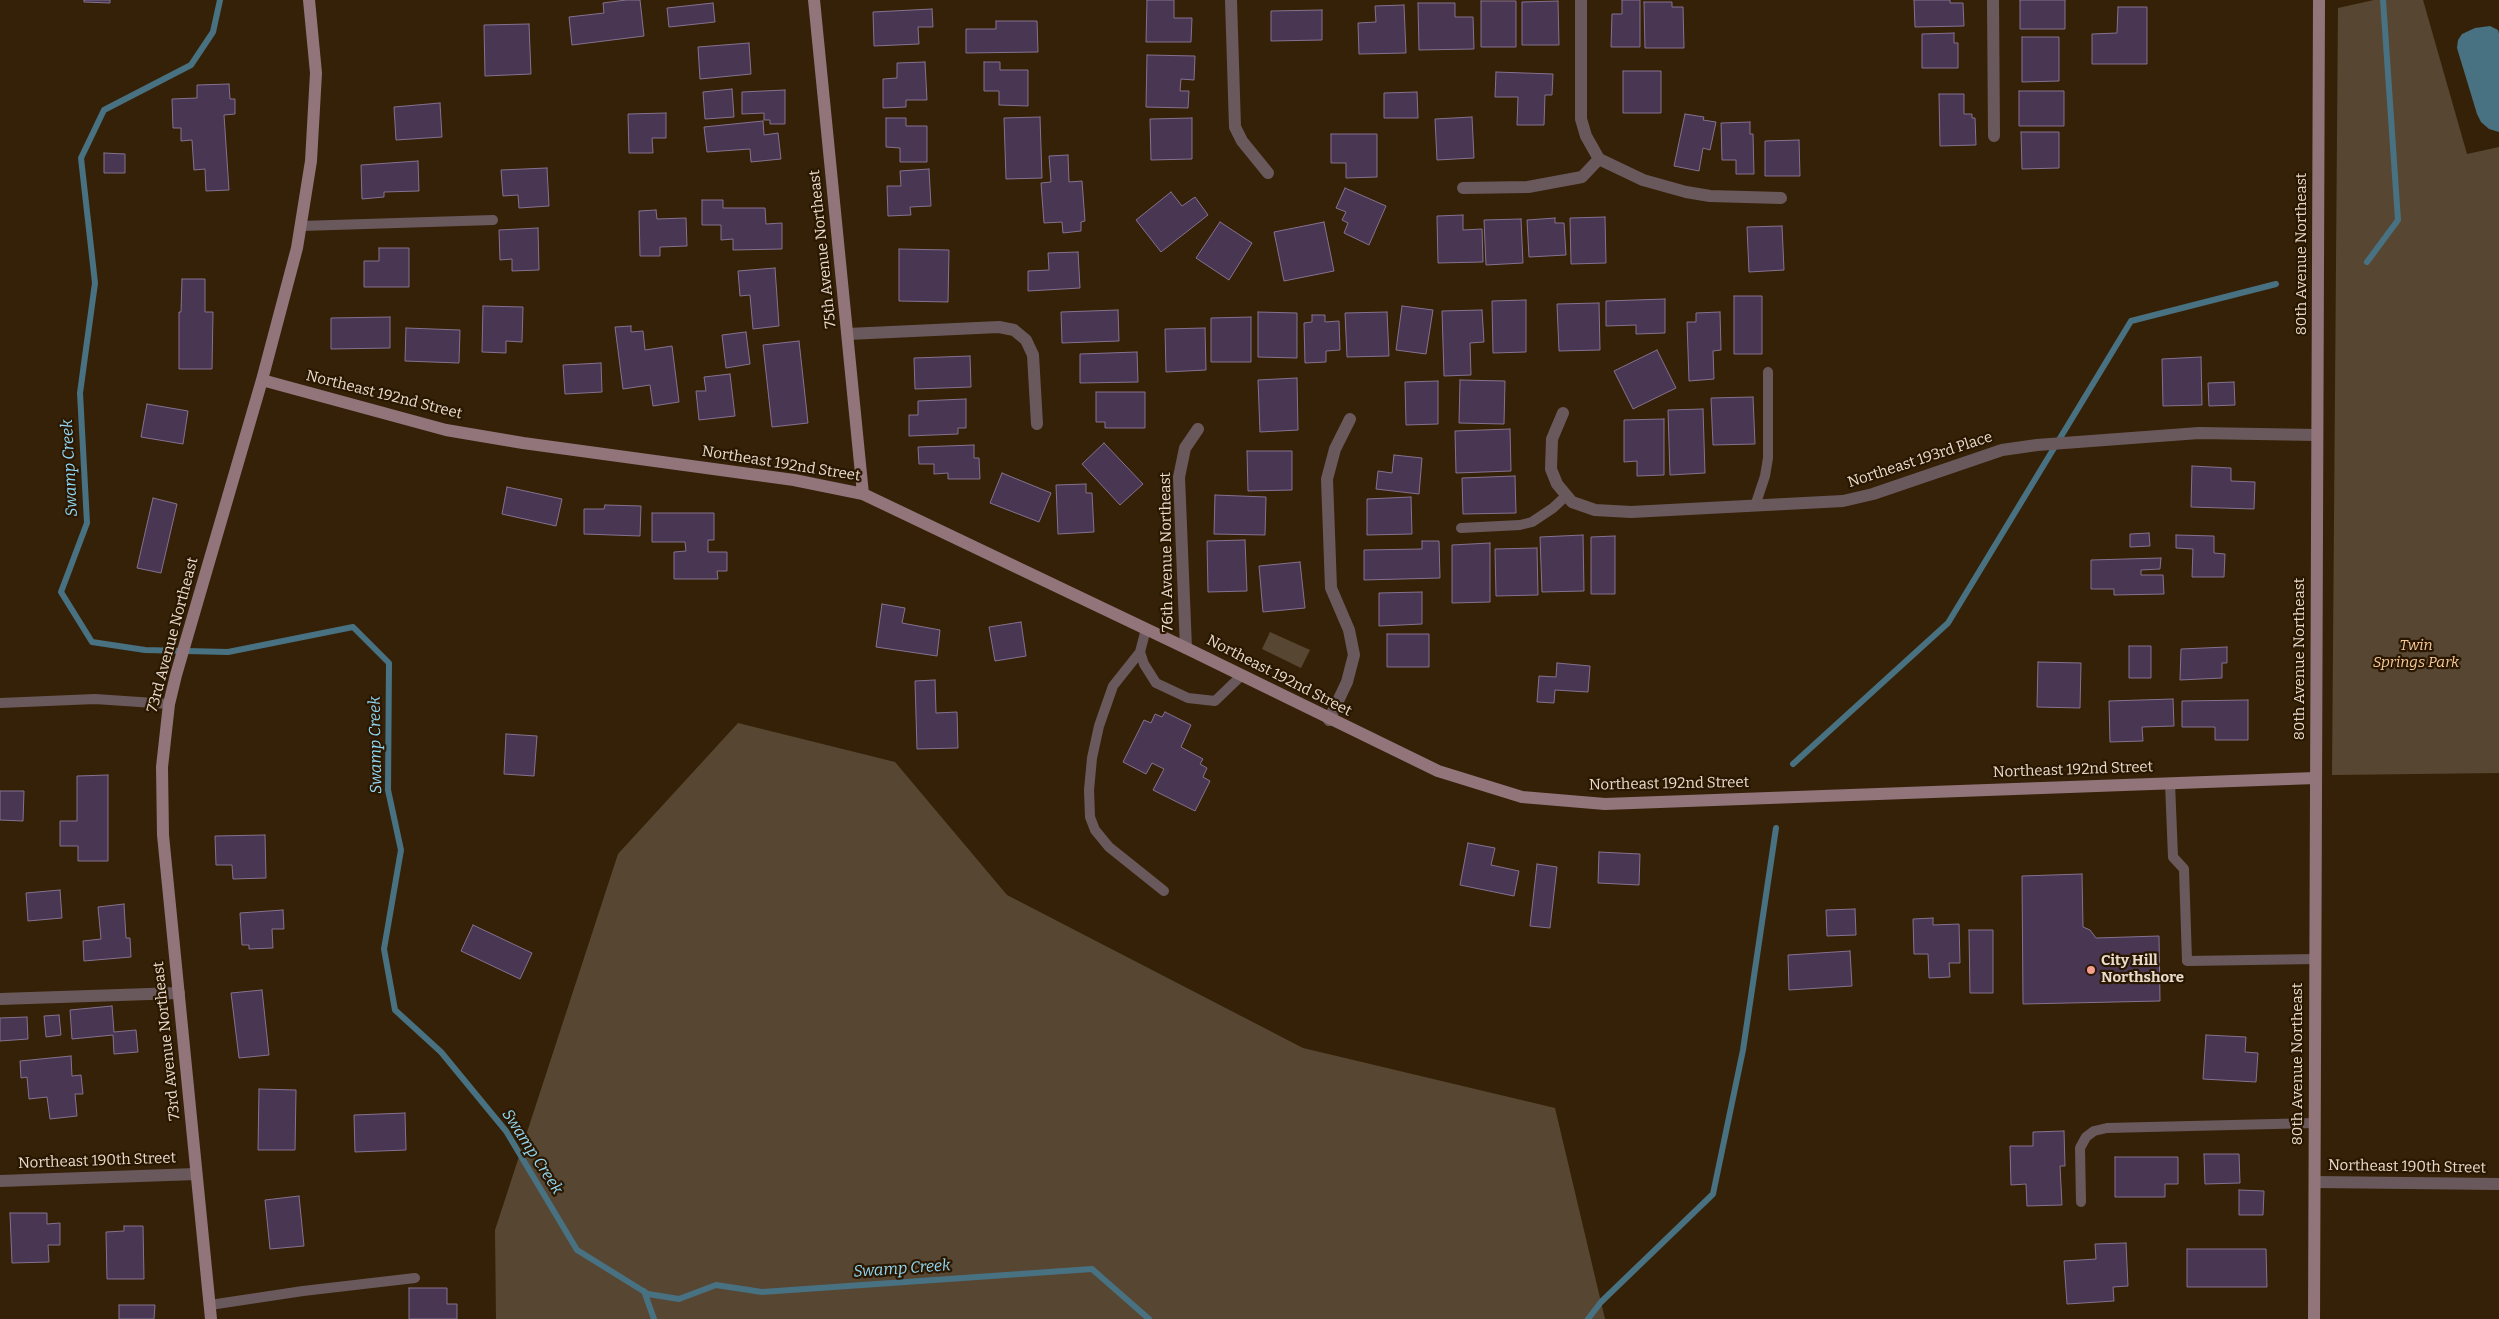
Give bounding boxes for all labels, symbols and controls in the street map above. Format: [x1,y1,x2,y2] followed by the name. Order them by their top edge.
[806,169,840,329] street label: 75th Avenue Northeast
[2293,173,2311,335] street label: 80th Avenue Northeast
[304,367,464,423] street label: Northeast 192nd Street
[58,419,82,517] water label: Swamp Creek
[1845,428,1995,492] street label: Northeast 193rd Place
[700,443,862,485] street label: Northeast 192nd Street
[1157,472,1177,632] street label: 76th Avenue Northeast
[144,555,202,715] street label: 73rd Avenue Northeast
[2291,578,2309,740] street label: 80th Avenue Northeast
[1204,632,1354,720] street label: Northeast 192nd Street
[2373,637,2459,672] park label: Twin Springs Park
[366,696,386,794] water label: Swamp Creek
[1993,758,2153,782] street label: Northeast 192nd Street
[1589,774,1749,794] street label: Northeast 192nd Street
[2101,952,2184,987] place label: City Hill Northshore
[150,961,184,1121] street label: 73rd Avenue Northeast
[2085,964,2097,976] marker: City Hill Northshore
[2289,983,2307,1145] street label: 80th Avenue Northeast
[497,1106,567,1198] water label: Swamp Creek
[18,1149,176,1173] street label: Northeast 190th Street
[2328,1157,2486,1177] street label: Northeast 190th Street
[853,1256,951,1282] water label: Swamp Creek

